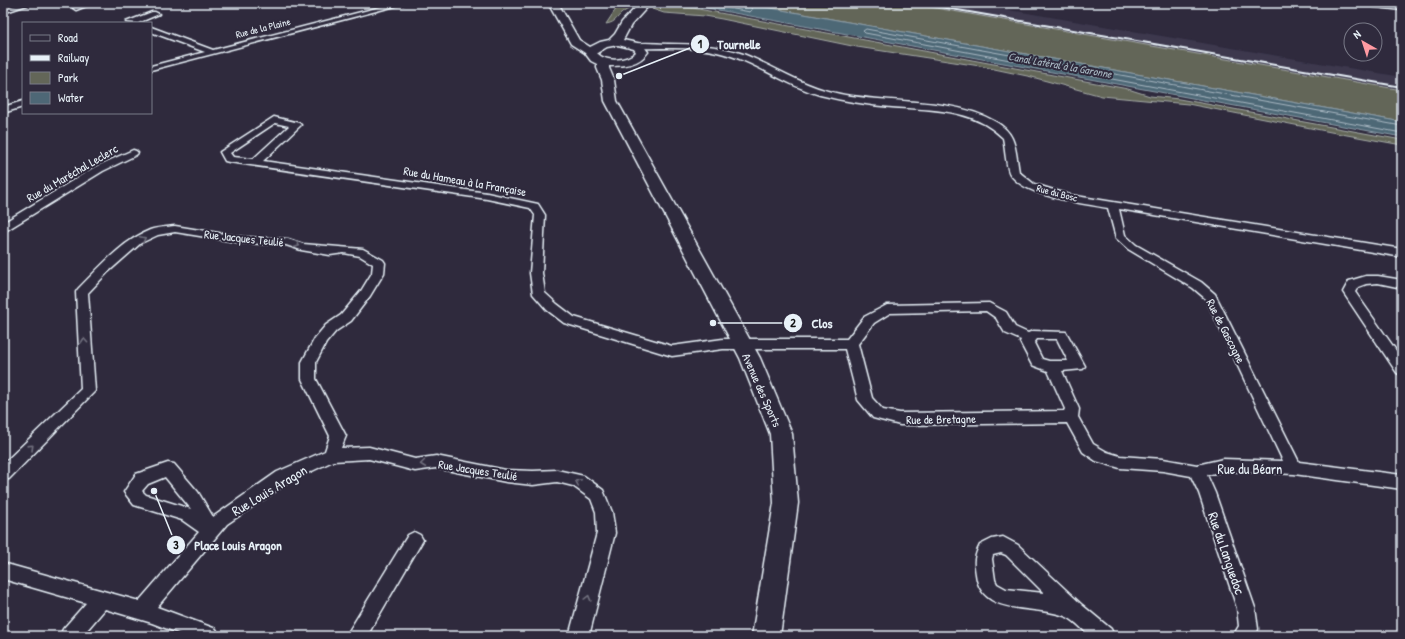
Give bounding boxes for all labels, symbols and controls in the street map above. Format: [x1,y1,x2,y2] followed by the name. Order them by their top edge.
[234,15,292,41] street label: Rue de la Plaine
[22,22,152,114] legend
[1343,22,1383,62] north arrow
[1350,27,1363,42] text: N
[58,29,78,46] text: Road
[690,32,769,57] callout: Tournelle
[698,35,703,52] text: 1
[716,35,762,53] text: Tournelle
[58,49,89,66] text: Railway
[1007,49,1113,81] water label: Canal Latéral à la Garonne
[58,69,78,86] text: Park
[58,89,84,106] text: Water
[23,140,121,206] street label: Rue du Maréchal Leclerc
[402,162,528,200] street label: Rue du Hameau à la Française
[1035,181,1079,205] street label: Rue du Bosc
[203,225,285,251] street label: Rue Jacques Teulié
[138,236,146,244] one-way arrow
[294,240,301,249] one-way arrow
[1203,296,1250,366] street label: Rue de Gascogne
[783,311,840,336] callout: Clos
[790,314,796,331] text: 2
[812,314,832,332] text: Clos
[80,338,89,344] one-way arrow
[738,351,786,430] street label: Avenue des Sports
[906,410,976,428] street label: Rue de Bretagne
[26,444,34,452] one-way arrow
[437,455,519,485] street label: Rue Jacques Teulié
[420,459,426,468] one-way arrow
[1218,459,1282,478] street label: Rue du Béarn
[228,460,311,521] street label: Rue Louis Aragon
[575,479,582,487] one-way arrow
[1203,509,1250,598] street label: Rue du Languedoc
[166,533,290,558] callout: Place Louis Aragon
[173,536,179,553] text: 3
[194,536,282,555] text: Place Louis Aragon
[584,595,592,602] one-way arrow

